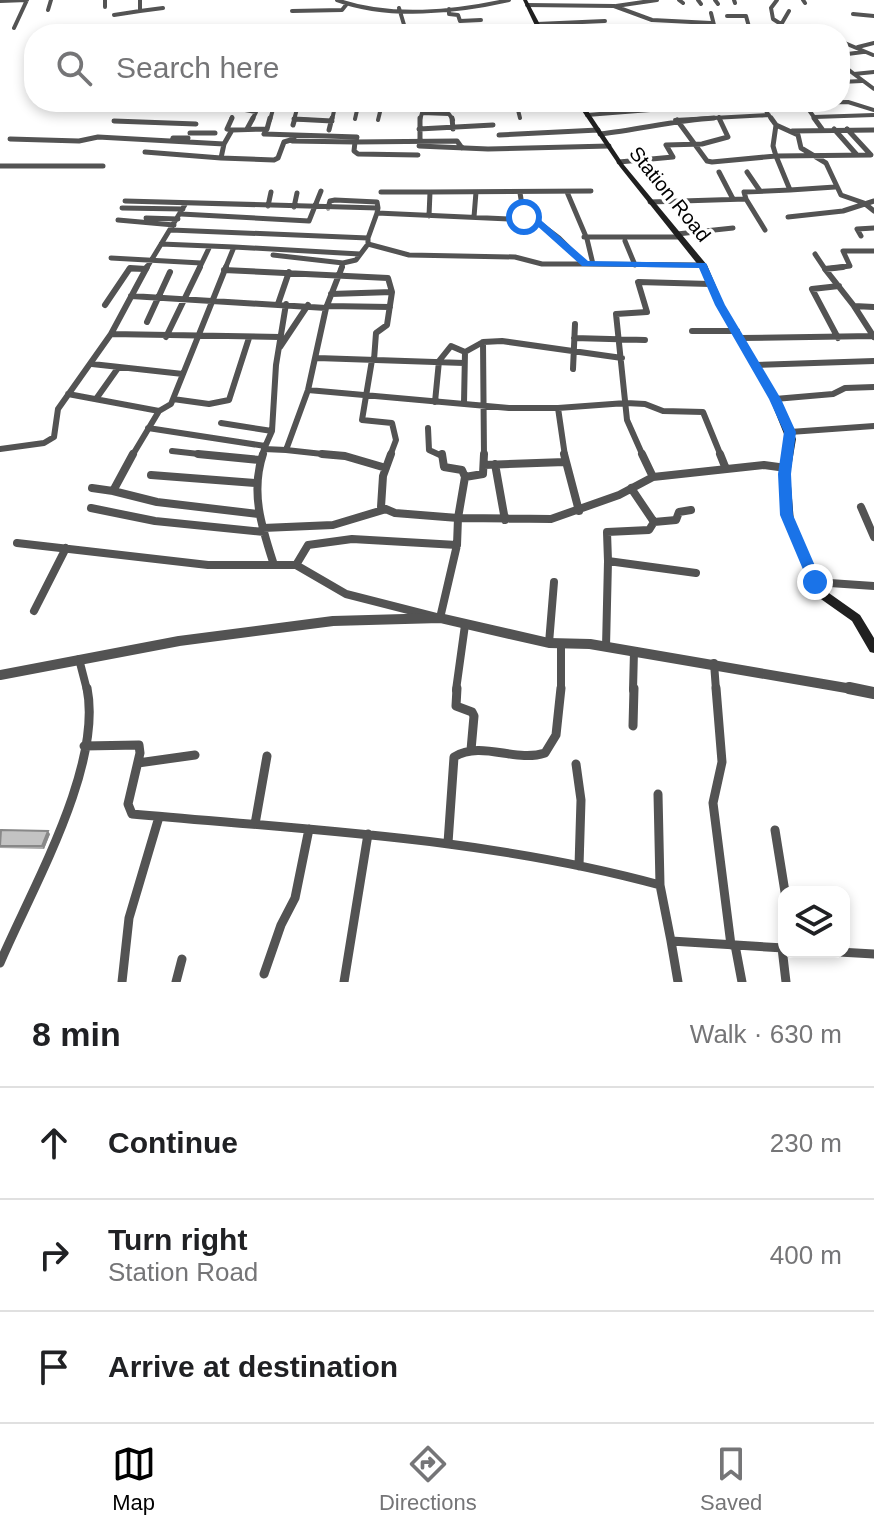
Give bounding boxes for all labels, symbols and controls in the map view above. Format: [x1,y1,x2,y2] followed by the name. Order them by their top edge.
[24,24,850,112] search box
[52,46,96,90] icon: search
[116,51,279,84] text: Search here
[625,142,715,246] street label: Station Road
[506,199,542,235] route start
[797,564,833,600] route end
[778,886,850,958] map controls
[778,886,850,958] button: layers
[32,1015,121,1053] text: 8 min
[690,1019,842,1049] text: Walk · 630 m
[32,1121,76,1165] icon: ahead
[108,1126,238,1159] text: Continue
[770,1128,842,1158] text: 230 m
[108,1223,247,1256] text: Turn right
[32,1233,76,1277] icon: right
[770,1240,842,1270] text: 400 m
[108,1257,258,1287] text: Station Road
[32,1345,76,1389] icon: arrive
[108,1350,398,1383] text: Arrive at destination
[112,1442,156,1516] tab: Map
[379,1442,477,1516] tab: Directions
[700,1442,762,1516] tab: Saved

